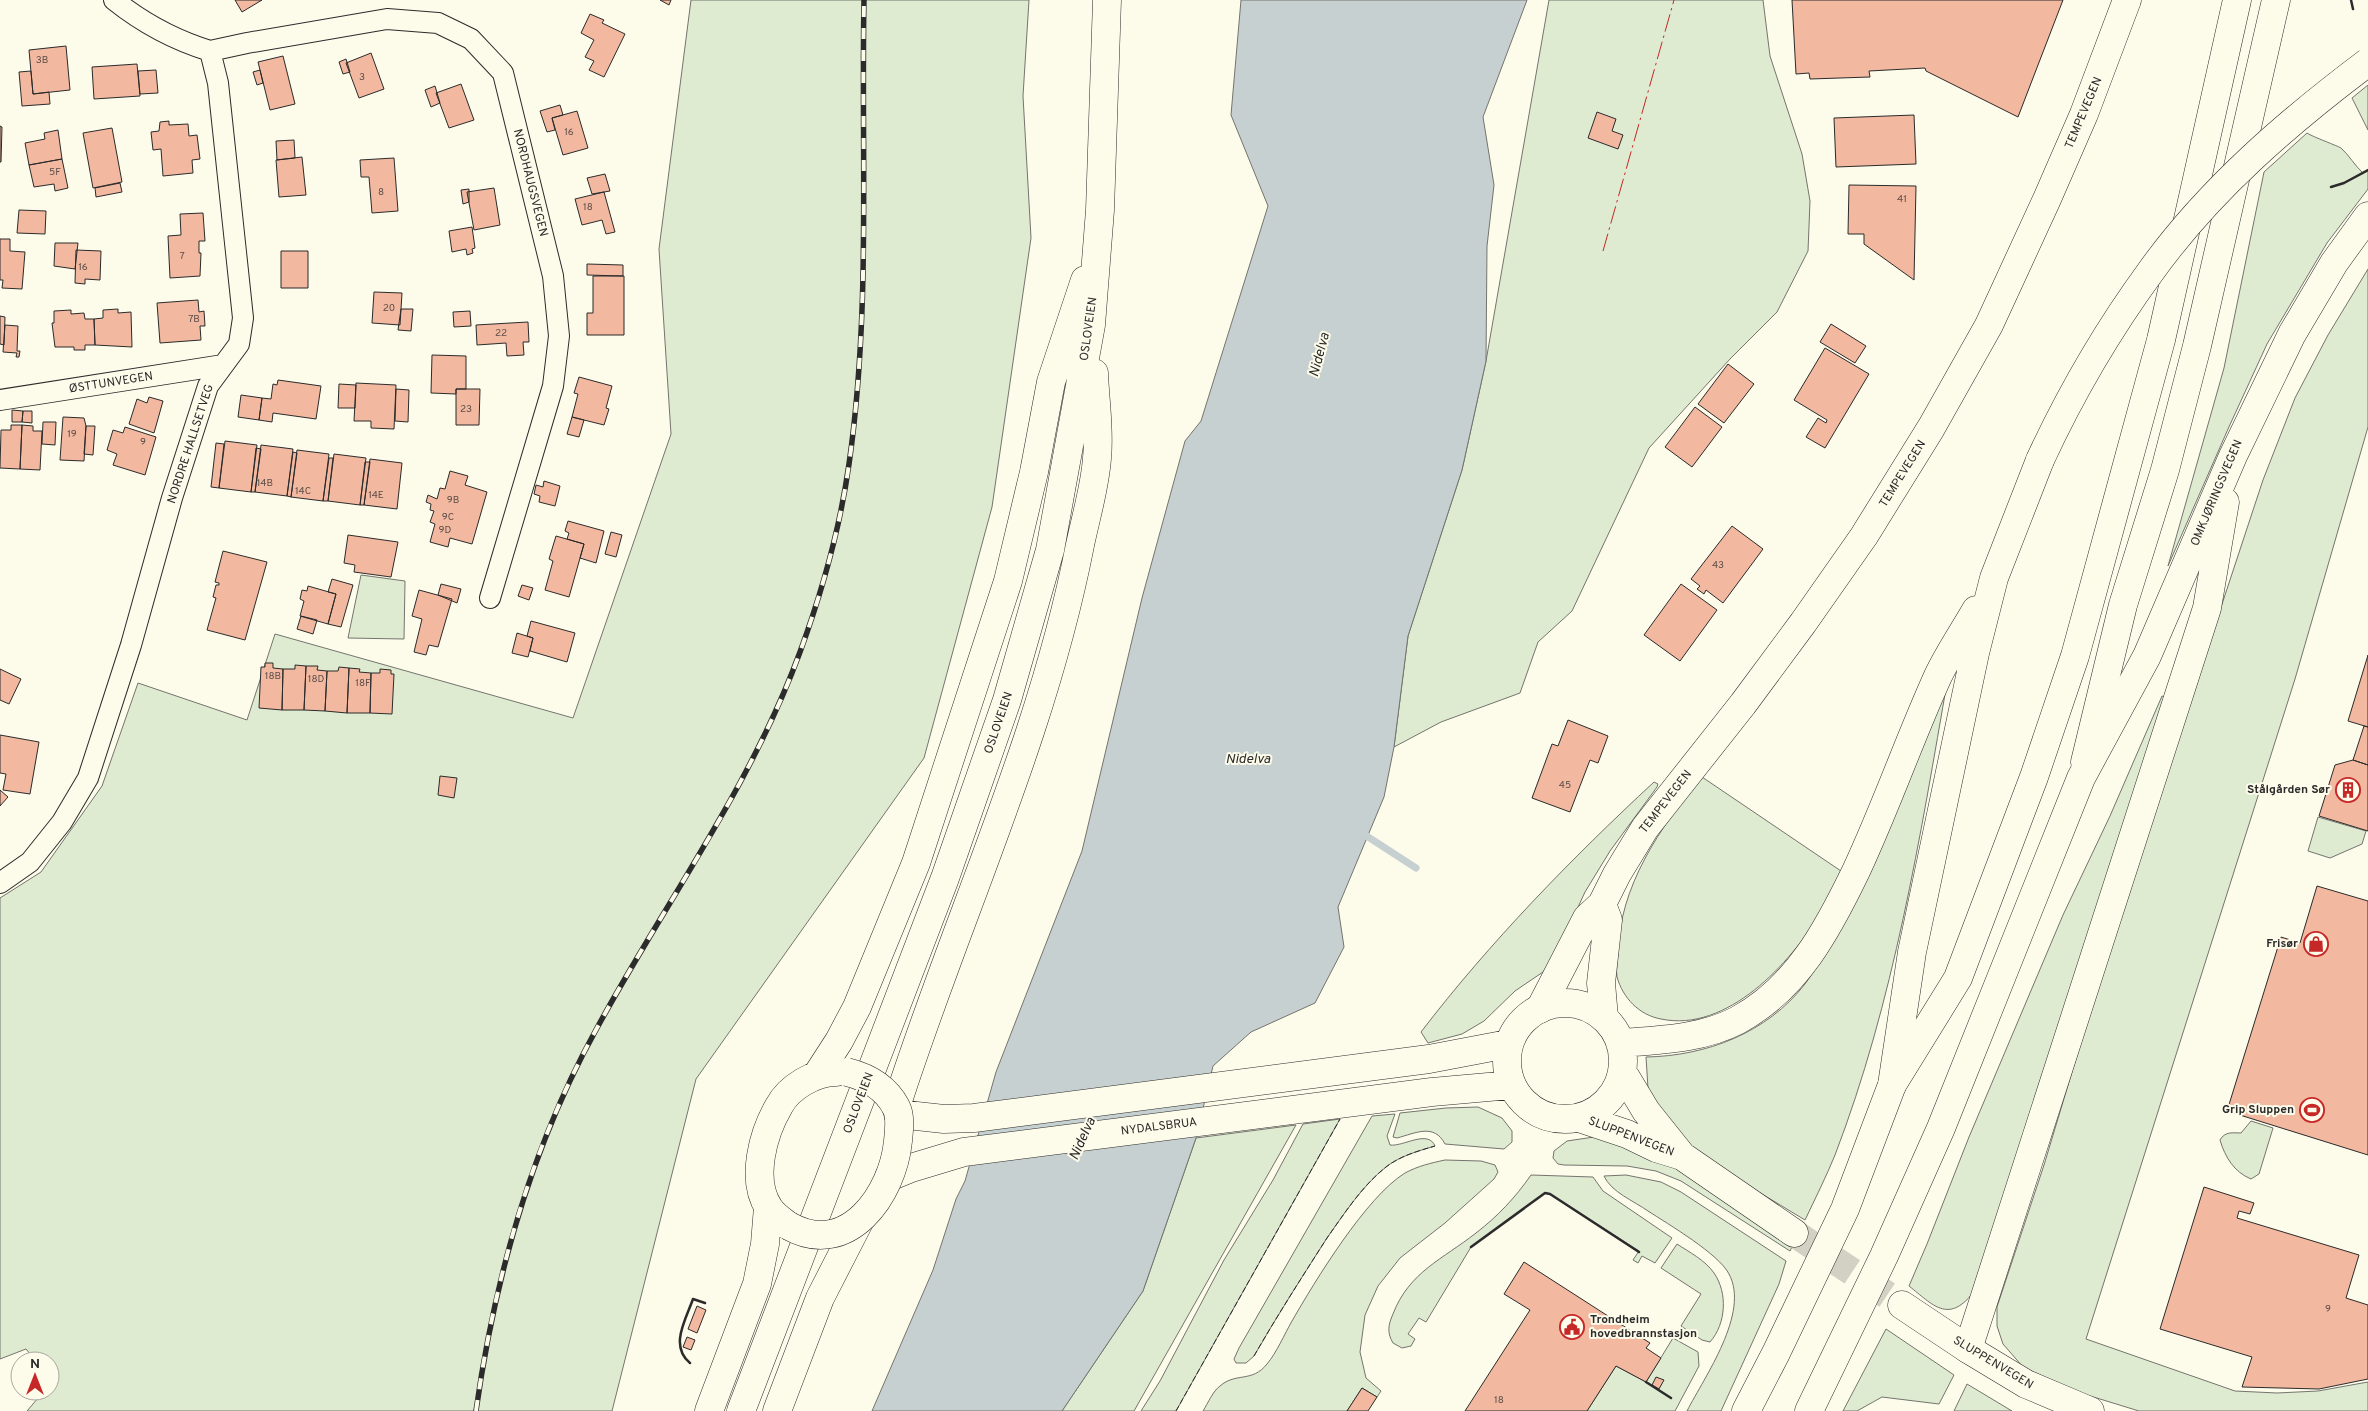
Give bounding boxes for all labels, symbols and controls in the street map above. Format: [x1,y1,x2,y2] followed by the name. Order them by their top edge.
[36,54,48,67] house number: 3B
[359,71,365,84] house number: 3
[2062,75,2106,151] street label: TEMPEVEGEN
[564,126,574,139] house number: 16
[509,127,551,239] street label: NORDHAUGSVEGEN
[49,166,61,179] house number: 5F
[378,186,384,199] house number: 8
[1897,193,1907,206] house number: 41
[583,201,593,214] house number: 18
[179,250,185,263] house number: 7
[78,261,88,274] house number: 16
[1077,296,1101,362] street label: OSLOVEIEN
[383,302,395,315] house number: 20
[188,313,200,326] house number: 7B
[495,327,507,340] house number: 22
[1306,330,1334,379] water label: Nidelva
[68,368,154,398] street label: ØSTTUNVEGEN
[164,382,218,506] street label: NORDRE HALLSETVEG
[460,403,472,416] house number: 23
[67,428,77,441] house number: 19
[140,436,146,449] house number: 9
[1876,437,1930,511] street label: TEMPEVEGEN
[2187,437,2247,549] street label: OMKJØRINGSVEGEN
[257,477,273,490] house number: 14B
[295,485,311,498] house number: 14C
[368,489,384,502] house number: 14E
[447,494,459,507] house number: 9B
[442,511,454,524] house number: 9C
[439,524,452,537] house number: 9D
[1712,559,1724,572] house number: 43
[265,670,281,683] house number: 18B
[308,673,324,686] house number: 18D
[355,677,371,690] house number: 18F
[981,690,1017,756] street label: OSLOVEIEN
[1225,751,1271,768] water label: Nidelva
[1636,767,1696,837] street label: TEMPEVEGEN
[2335,777,2361,803] building icon: Stålgården Sør
[1559,779,1571,792] house number: 45
[2247,782,2330,798] place label: Stålgården Sør
[2303,931,2329,957] shop icon: Frisør
[2266,936,2298,952] place label: Frisør
[840,1070,878,1136] street label: OSLOVEIEN
[2299,1097,2325,1123] sports icon: Grip Sluppen
[2222,1102,2294,1118] place label: Grip Sluppen
[1586,1113,1676,1161] street label: SLUPPENVEGEN
[1066,1114,1100,1163] water label: Nidelva
[1120,1114,1198,1140] street label: NYDALSBRUA
[2325,1303,2331,1316] house number: 9
[1590,1312,1697,1342] place label: Trondheim hovedbrannstasjon
[1559,1314,1585,1340] public building icon: Trondheim hovedbrannstasjon
[1950,1333,2036,1393] street label: SLUPPENVEGEN
[10,1351,60,1401] north arrow
[30,1356,40,1373] text: N
[1494,1394,1504,1407] house number: 18

